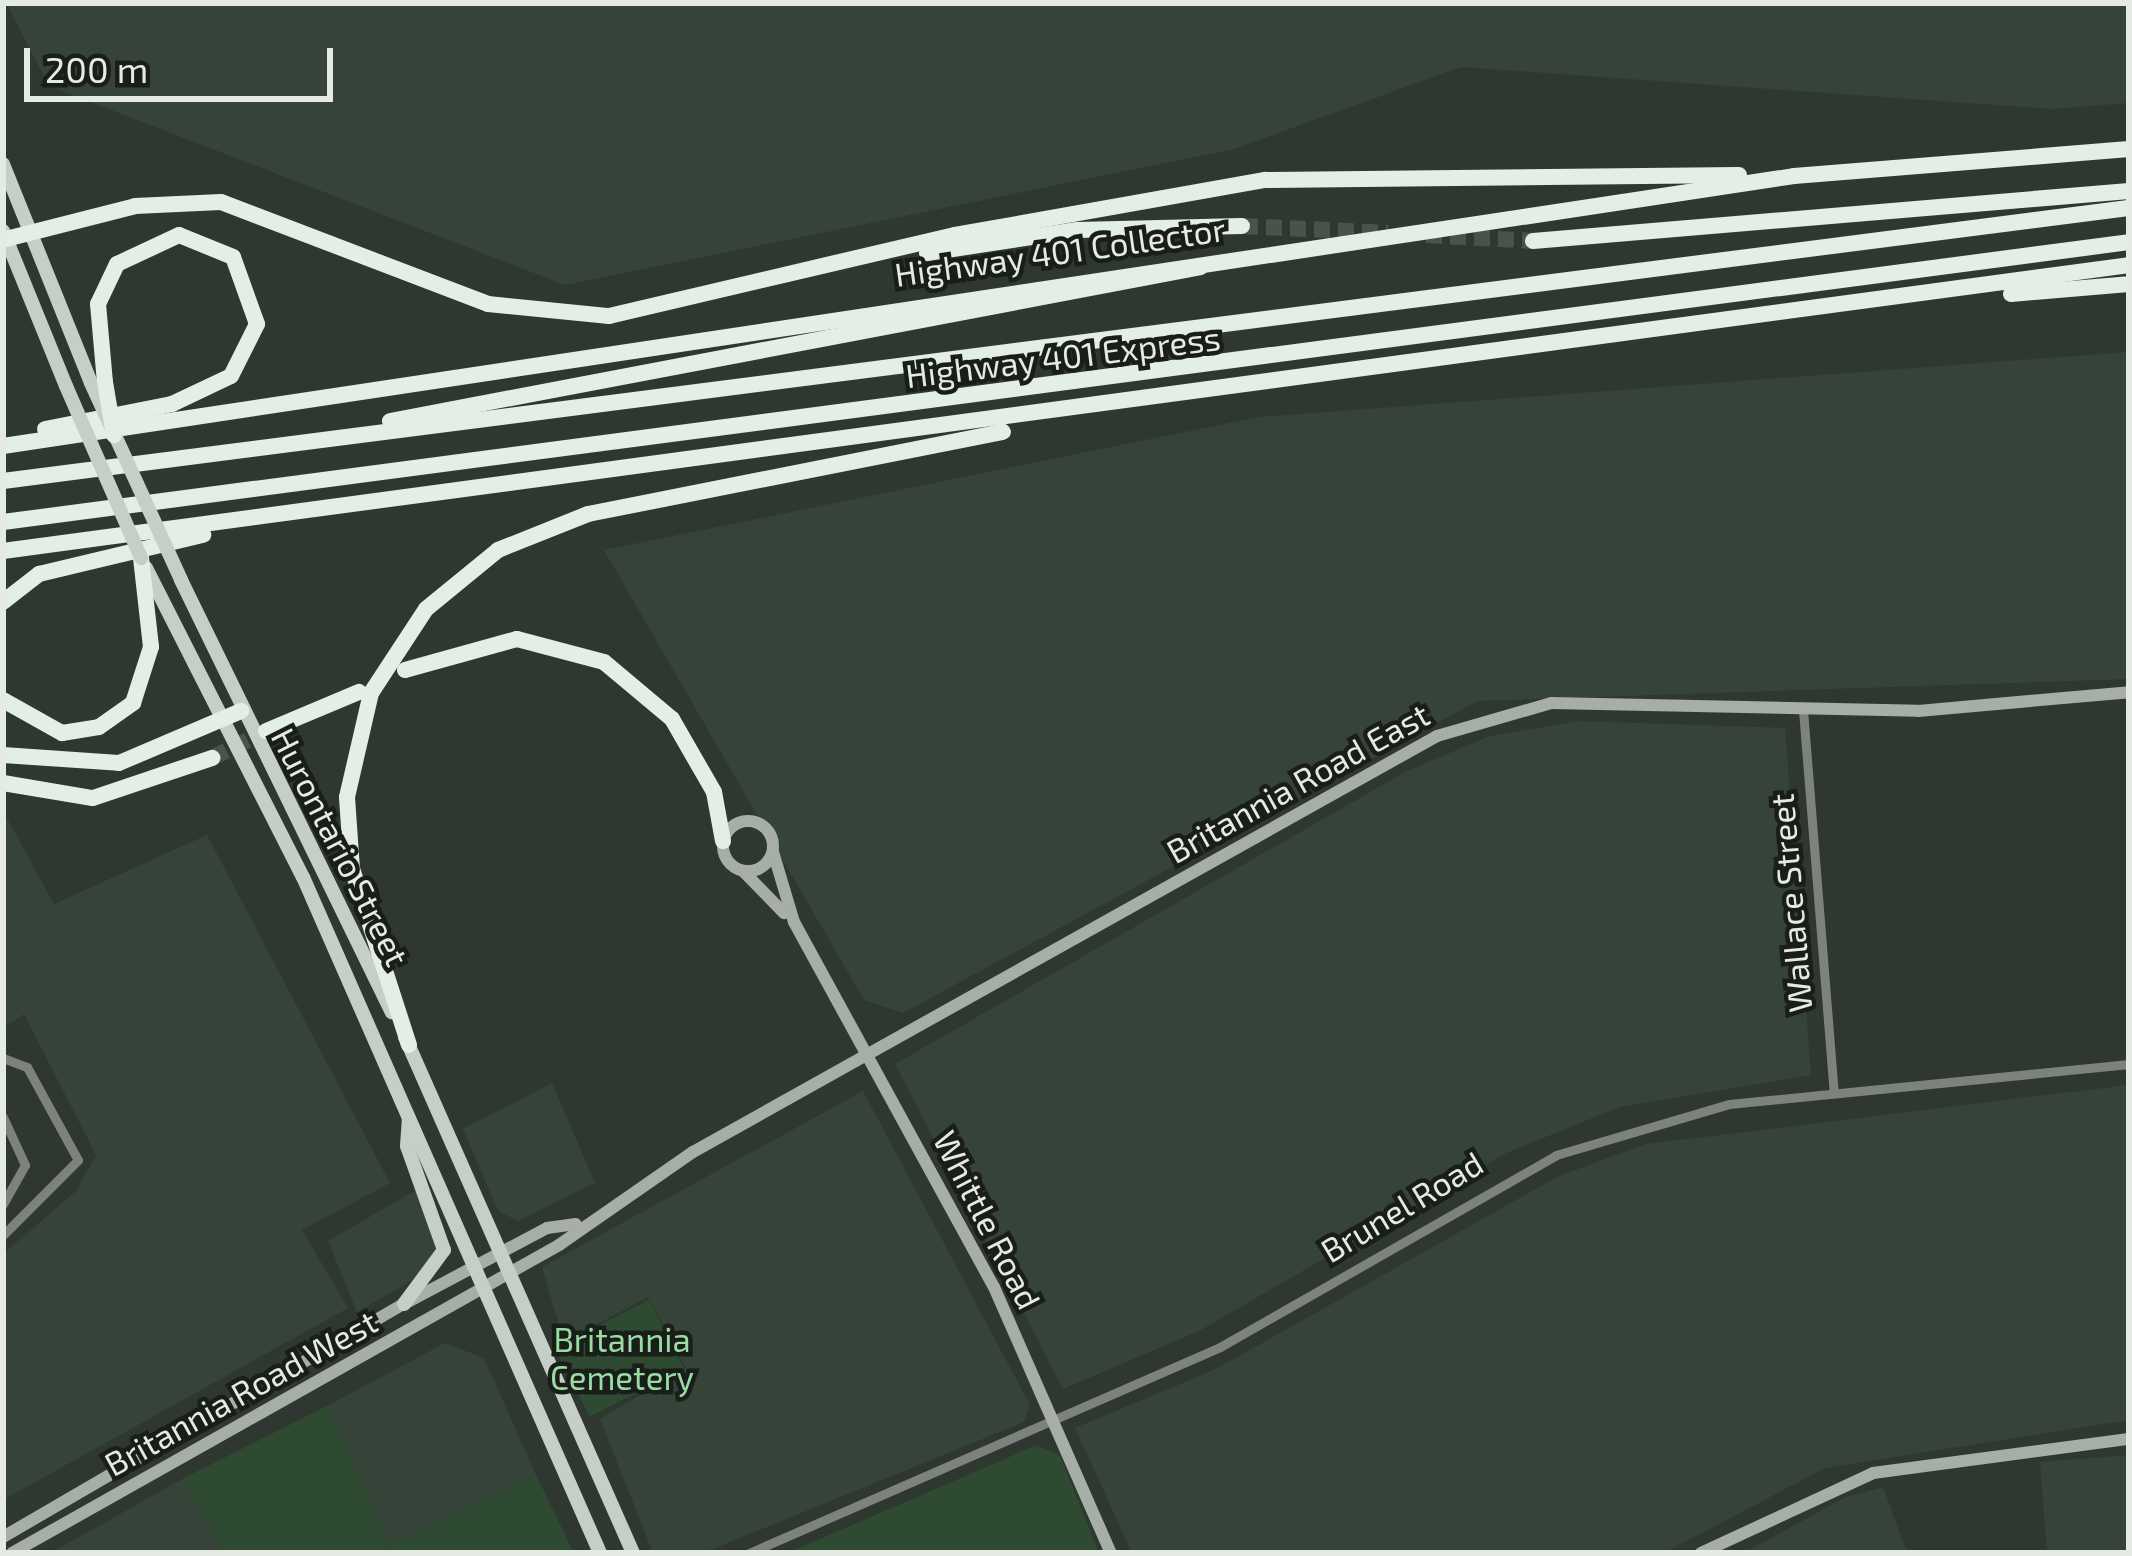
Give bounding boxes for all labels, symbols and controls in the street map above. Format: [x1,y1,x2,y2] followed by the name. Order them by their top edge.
[30,24,339,98] scale bar
[45,47,148,90] text: 200 m
[892,209,1228,295] street label: Highway 401 Collector
[903,318,1223,396] street label: Highway 401 Express
[1160,694,1436,872] street label: Britannia Road East
[263,722,417,972] street label: Hurontario Street
[1762,792,1820,1014] street label: Wallace Street
[925,1124,1049,1316] street label: Whittle Road
[1314,1143,1490,1271] street label: Brunel Road
[98,1302,384,1484] street label: Britannia Road West
[550,1320,694,1398] park label: Britannia Cemetery

